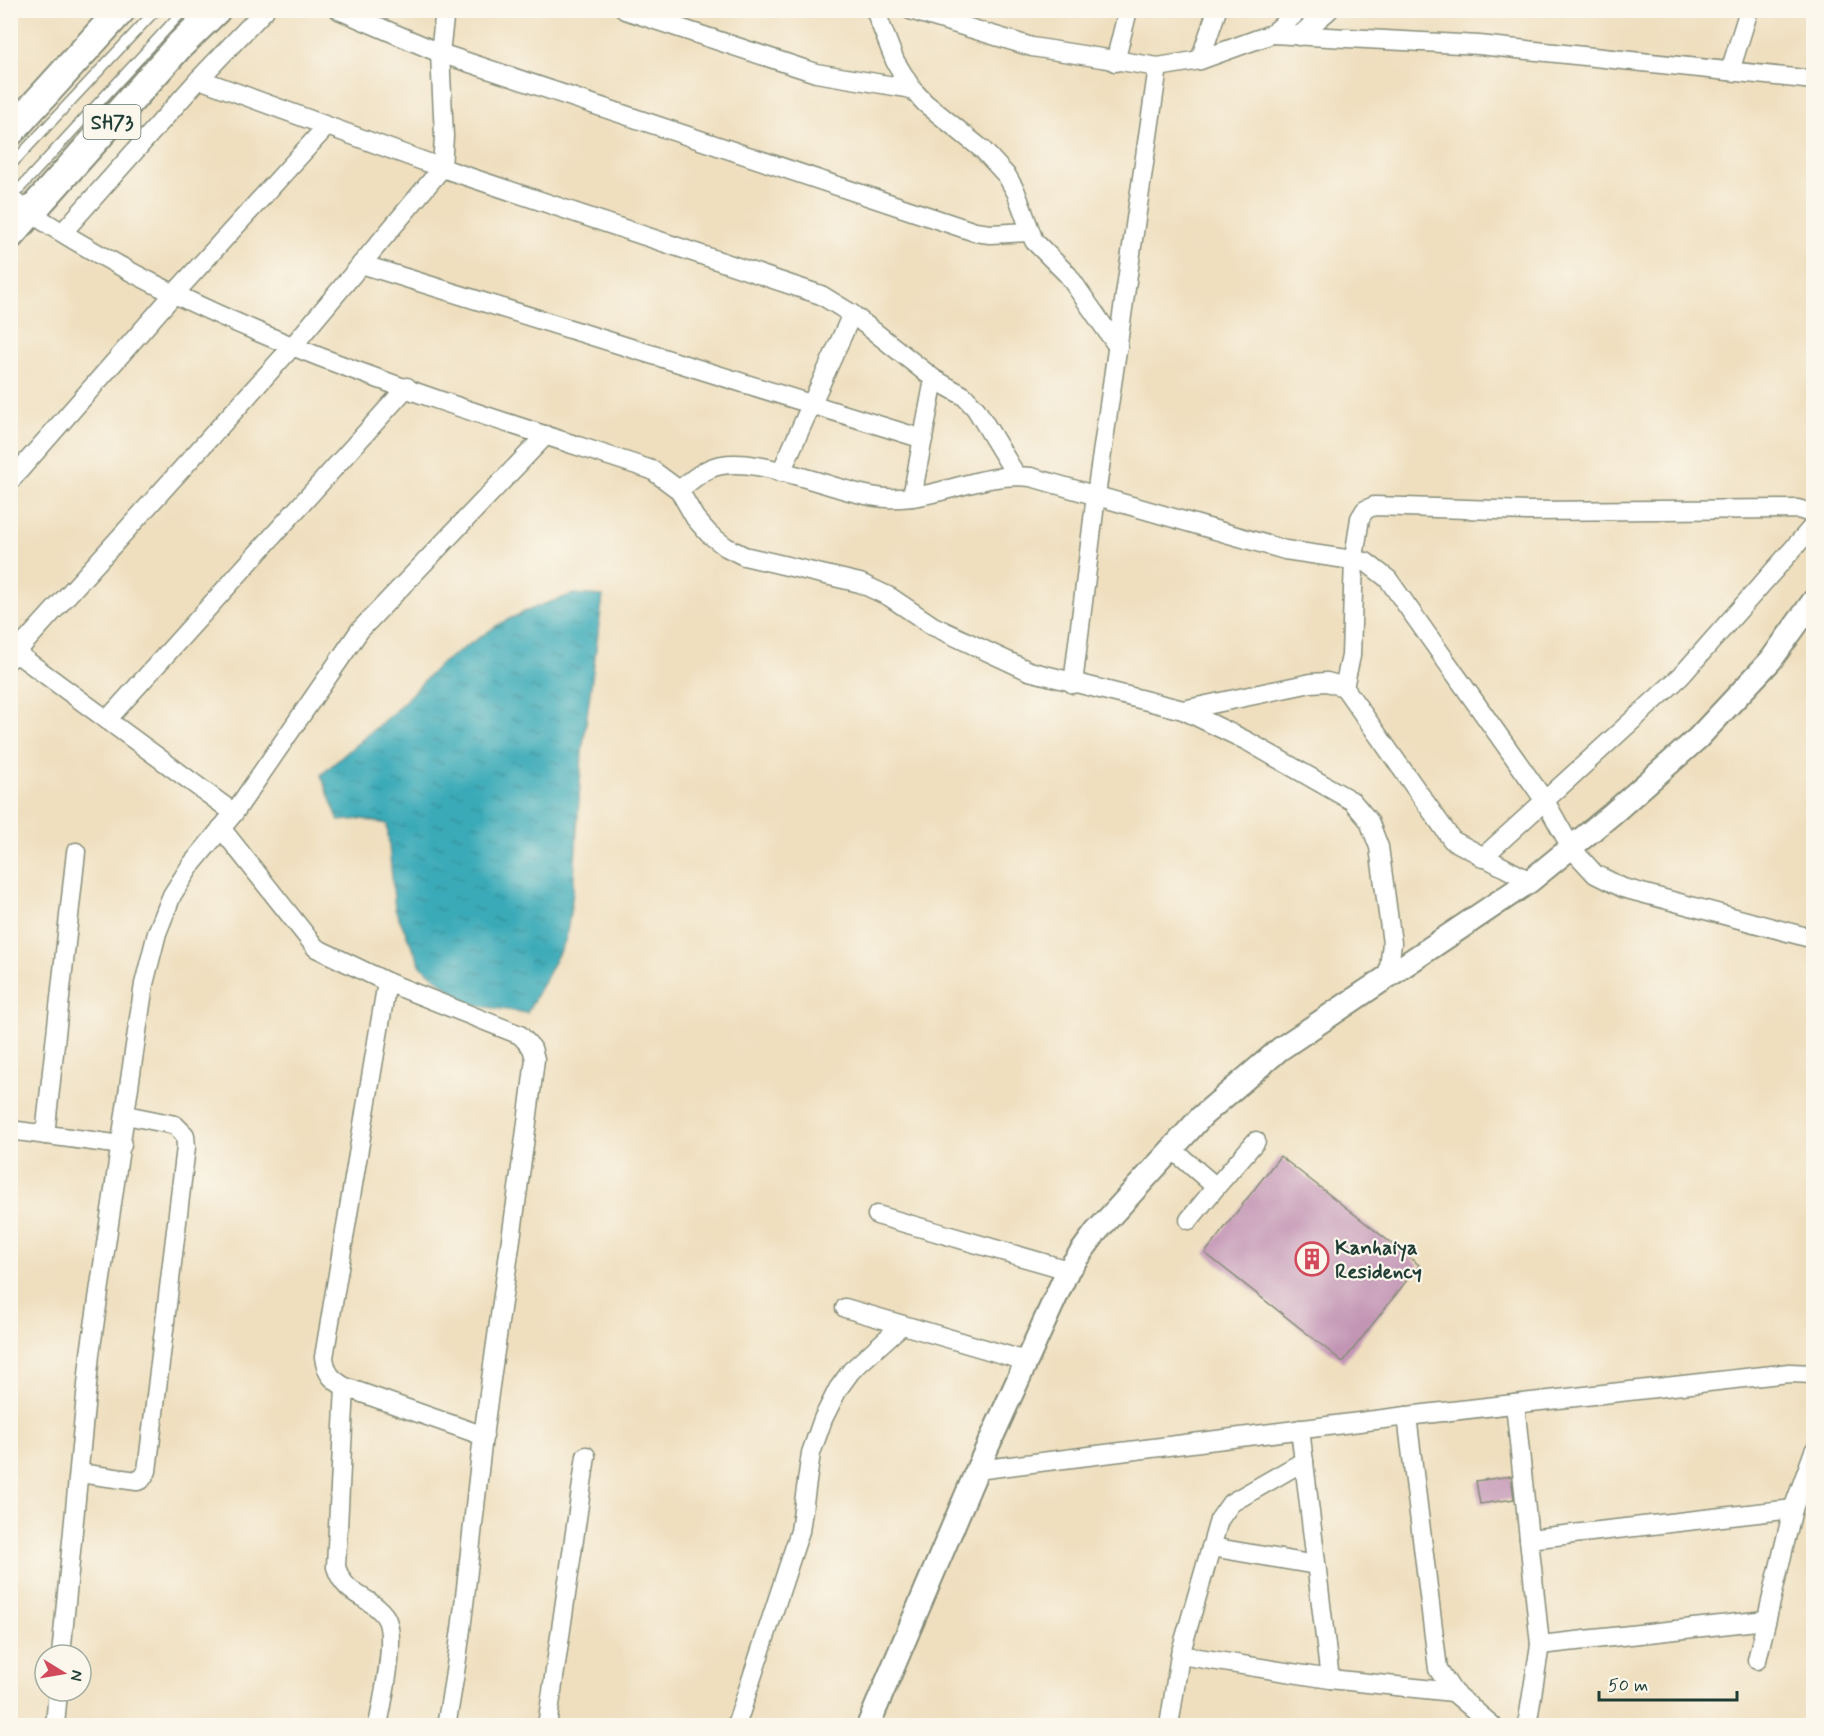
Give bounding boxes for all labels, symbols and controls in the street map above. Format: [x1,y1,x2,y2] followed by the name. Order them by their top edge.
[84,105,140,139] road number: SH73
[1335,1234,1422,1286] place label: Kanhaiya Residency
[1294,1241,1330,1277] building icon: Kanhaiya Residency
[33,1643,93,1703] north arrow
[1599,1664,1737,1702] scale bar
[65,1668,88,1683] text: N
[1608,1674,1648,1698] text: 50 m

